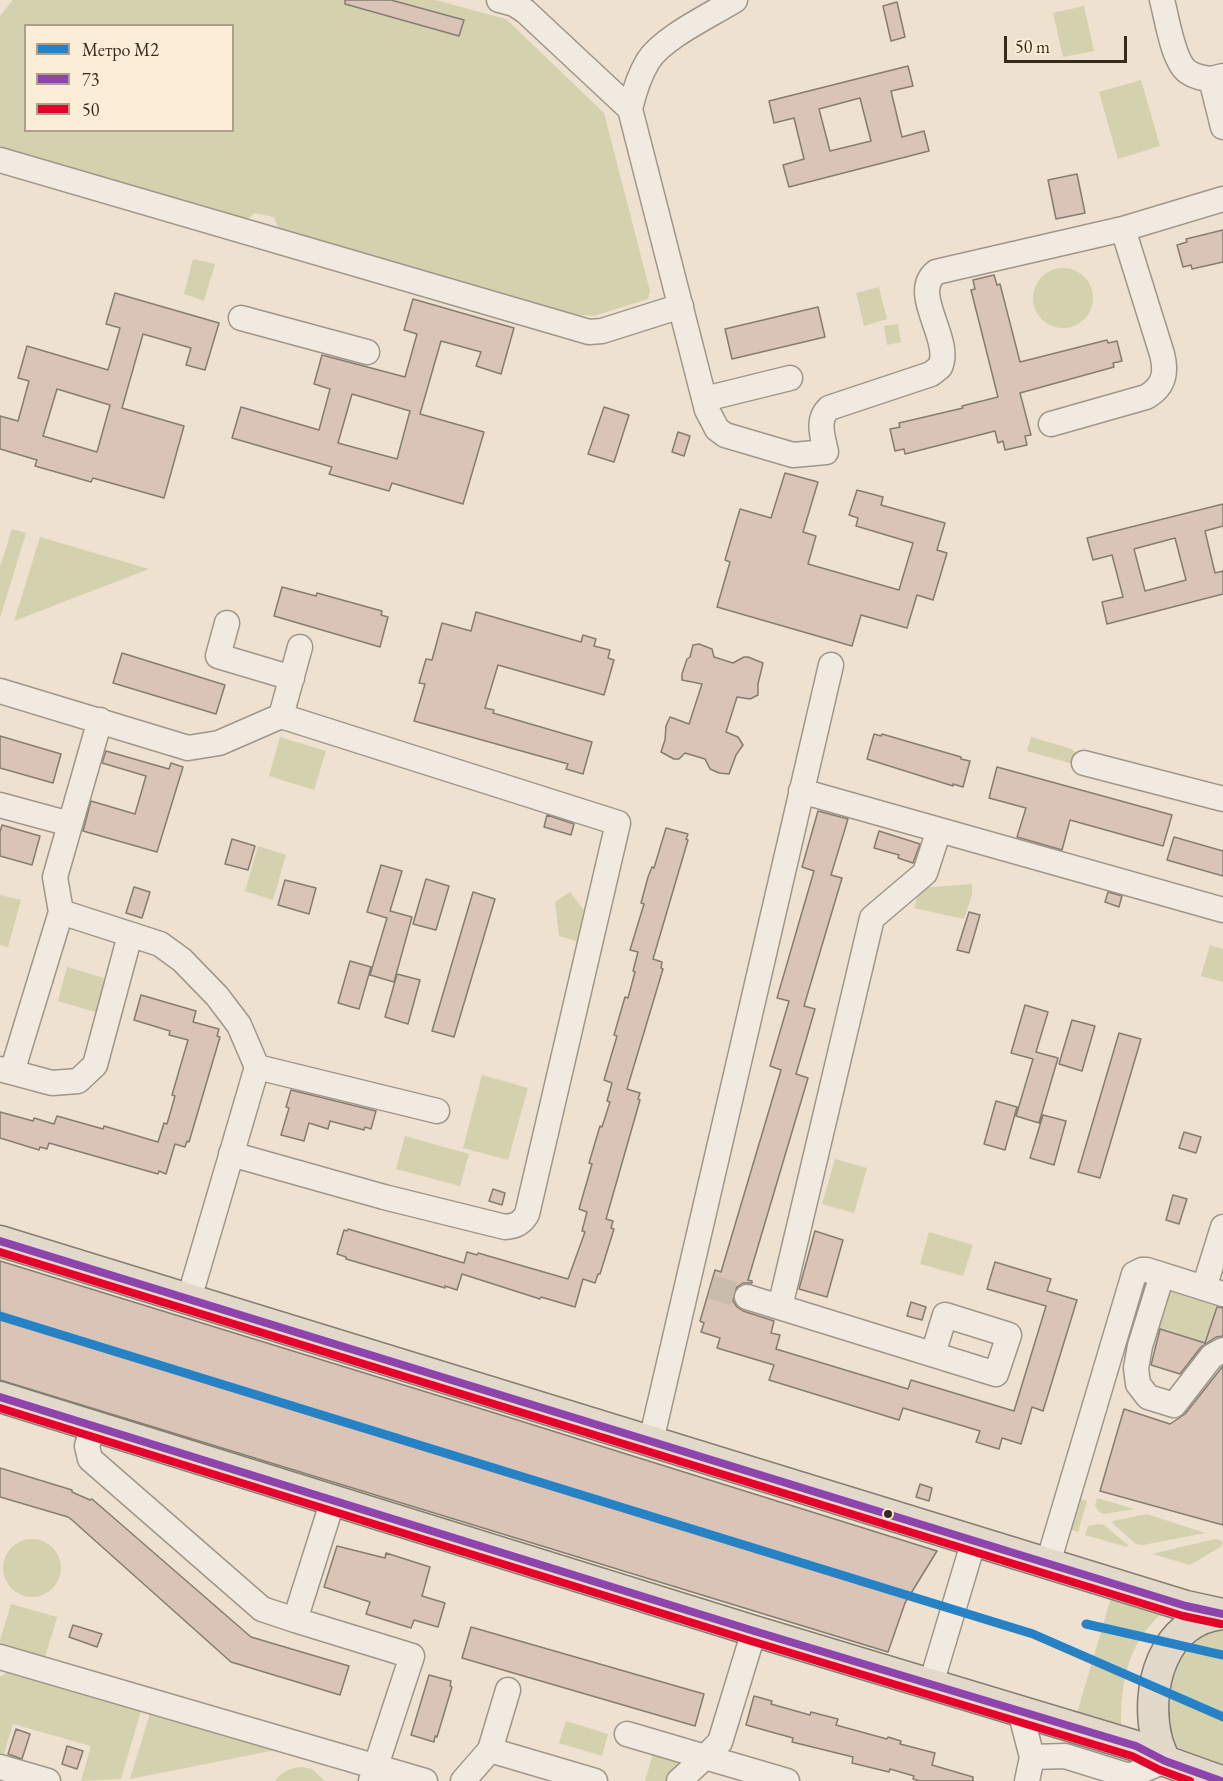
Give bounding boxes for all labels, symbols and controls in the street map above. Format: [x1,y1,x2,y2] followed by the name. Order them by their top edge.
[24,24,234,132] legend
[1007,24,1130,62] scale bar
[1015,35,1050,58] text: 50 m
[82,38,159,61] text: Метро M2
[82,68,99,91] text: 73
[82,98,99,121] text: 50
[882,1508,894,1520] unlabelled marker

